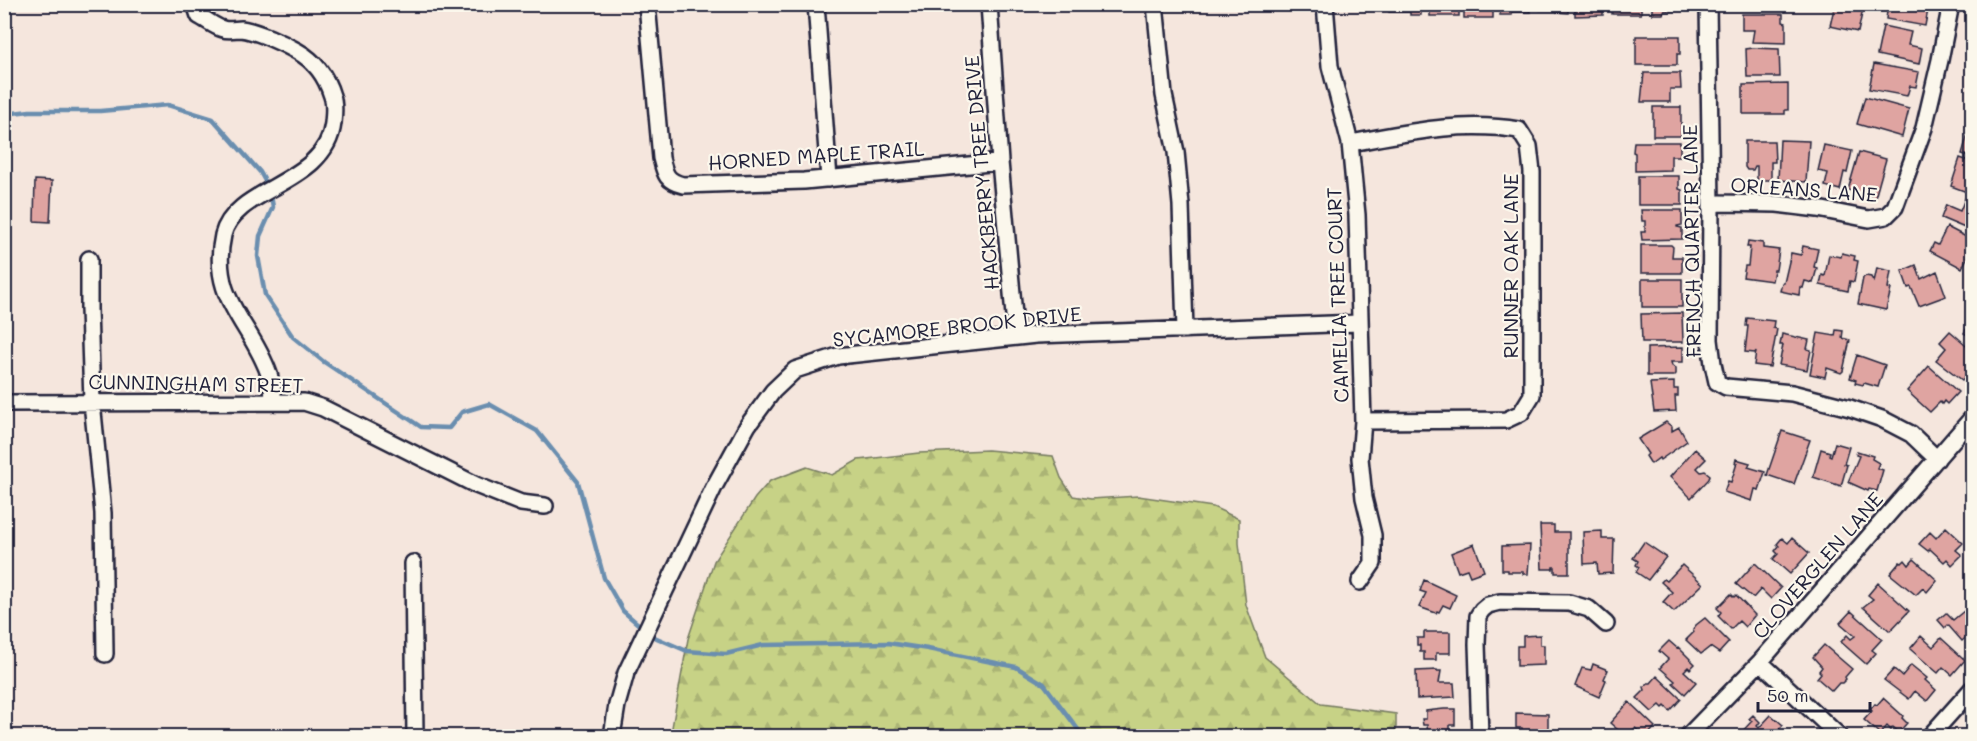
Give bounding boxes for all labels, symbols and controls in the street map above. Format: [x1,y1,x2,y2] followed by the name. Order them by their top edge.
[958,55,1004,291] street label: HACKBERRY TREE DRIVE
[1676,124,1706,358] street label: FRENCH QUARTER LANE
[707,134,925,176] street label: HORNED MAPLE TRAIL
[1730,171,1878,207] street label: ORLEANS LANE
[1497,173,1523,359] street label: RUNNER OAK LANE
[1320,187,1354,403] street label: CAMELIA TREE COURT
[831,300,1083,352] street label: SYCAMORE BROOK DRIVE
[88,368,304,398] street label: CUNNINGHAM STREET
[1746,486,1888,644] street label: CLOVERGLEN LANE
[1758,675,1870,713] scale bar
[1767,683,1809,707] text: 50 m

